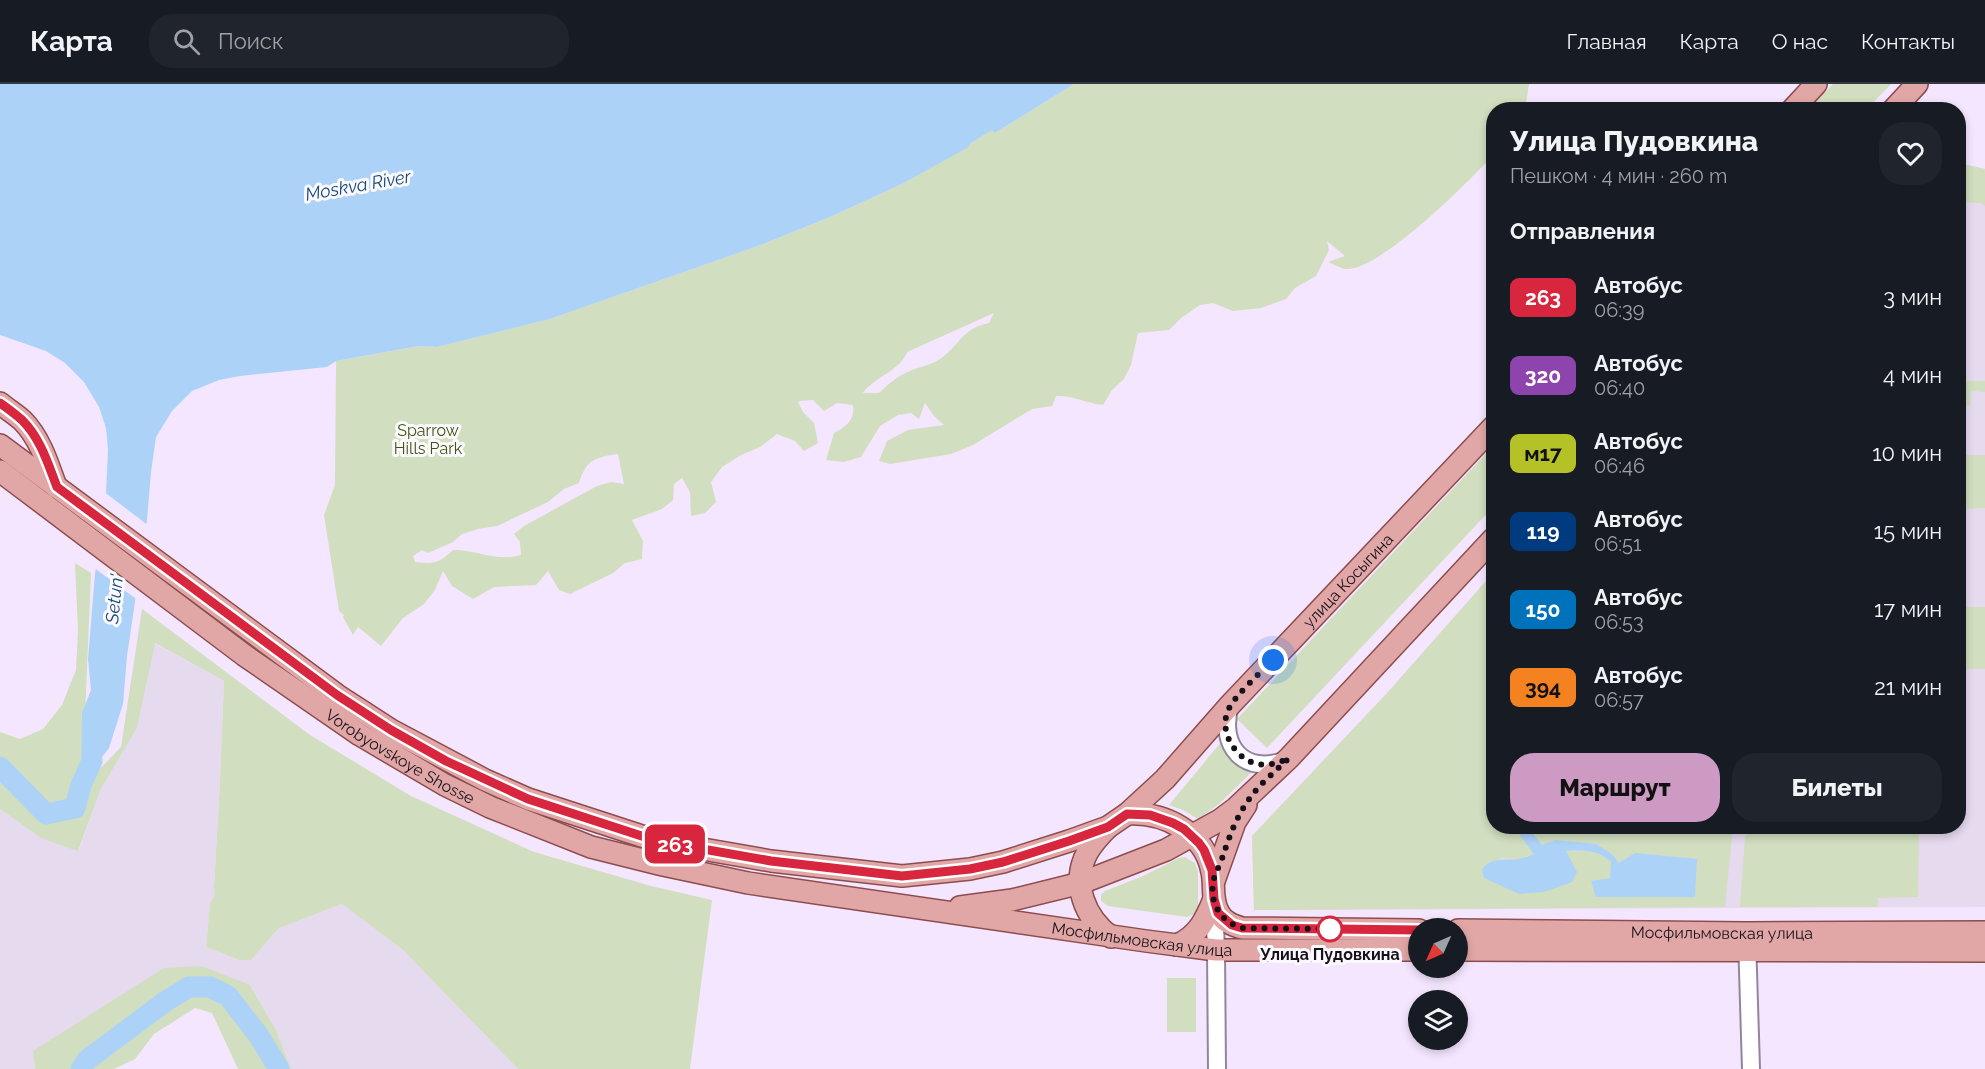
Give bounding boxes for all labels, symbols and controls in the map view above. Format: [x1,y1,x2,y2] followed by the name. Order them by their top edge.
[149,14,569,68] search box
[30,25,113,58] text: Карта
[170,25,203,58] icon: search
[218,28,283,54] text: Поиск
[1567,29,1647,54] text: Главная
[1680,29,1739,54] text: Карта
[1772,29,1828,54] text: О нас
[1861,29,1955,54] text: Контакты
[1879,122,1942,185] button: heart
[1510,125,1758,158] text: Улица Пудовкина
[1510,164,1728,188] text: Пешком · 4 мин · 260 m
[304,165,413,205] water label: Moskva River
[1510,218,1655,244] text: Отправления
[1594,272,1683,298] text: Автобус
[1883,284,1942,310] text: 3 мин
[1525,285,1561,310] text: 263
[1594,298,1644,322] text: 06:39
[1594,350,1683,376] text: Автобус
[1883,362,1942,388] text: 4 мин
[1525,363,1561,388] text: 320
[1594,376,1645,400] text: 06:40
[394,421,463,458] park label: Sparrow Hills Park
[1594,428,1683,454] text: Автобус
[1872,440,1942,466] text: 10 мин
[1524,441,1562,466] text: м17
[1594,454,1645,478] text: 06:46
[1594,506,1683,532] text: Автобус
[1874,518,1942,544] text: 15 мин
[1526,519,1560,544] text: 119
[1299,530,1397,632] street label: улица Косыгина
[1594,532,1642,556] text: 06:51
[101,573,127,626] water label: Setun'
[1594,584,1683,610] text: Автобус
[1874,596,1942,622] text: 17 мин
[1526,597,1560,622] text: 150
[1594,610,1644,634] text: 06:53
[1258,645,1288,675] your location
[1594,662,1683,688] text: Автобус
[1874,674,1942,700] text: 21 мин
[1525,675,1561,700] text: 394
[1594,688,1644,712] text: 06:57
[322,705,478,808] street label: Vorobyovskoye Shosse
[1510,753,1720,822] button: Маршрут
[1732,753,1942,822] button: Билеты
[640,824,710,864] line badge: 263
[657,832,693,857] text: 263
[1317,916,1343,942] marker: Улица Пудовкина
[1050,918,1232,960] street label: Мосфильмовская улица
[1408,918,1468,978] north arrow
[1408,918,1468,1050] map controls
[1631,922,1813,943] street label: Мосфильмовская улица
[1259,945,1400,964] place label: Улица Пудовкина
[1408,990,1468,1050] button: layers

